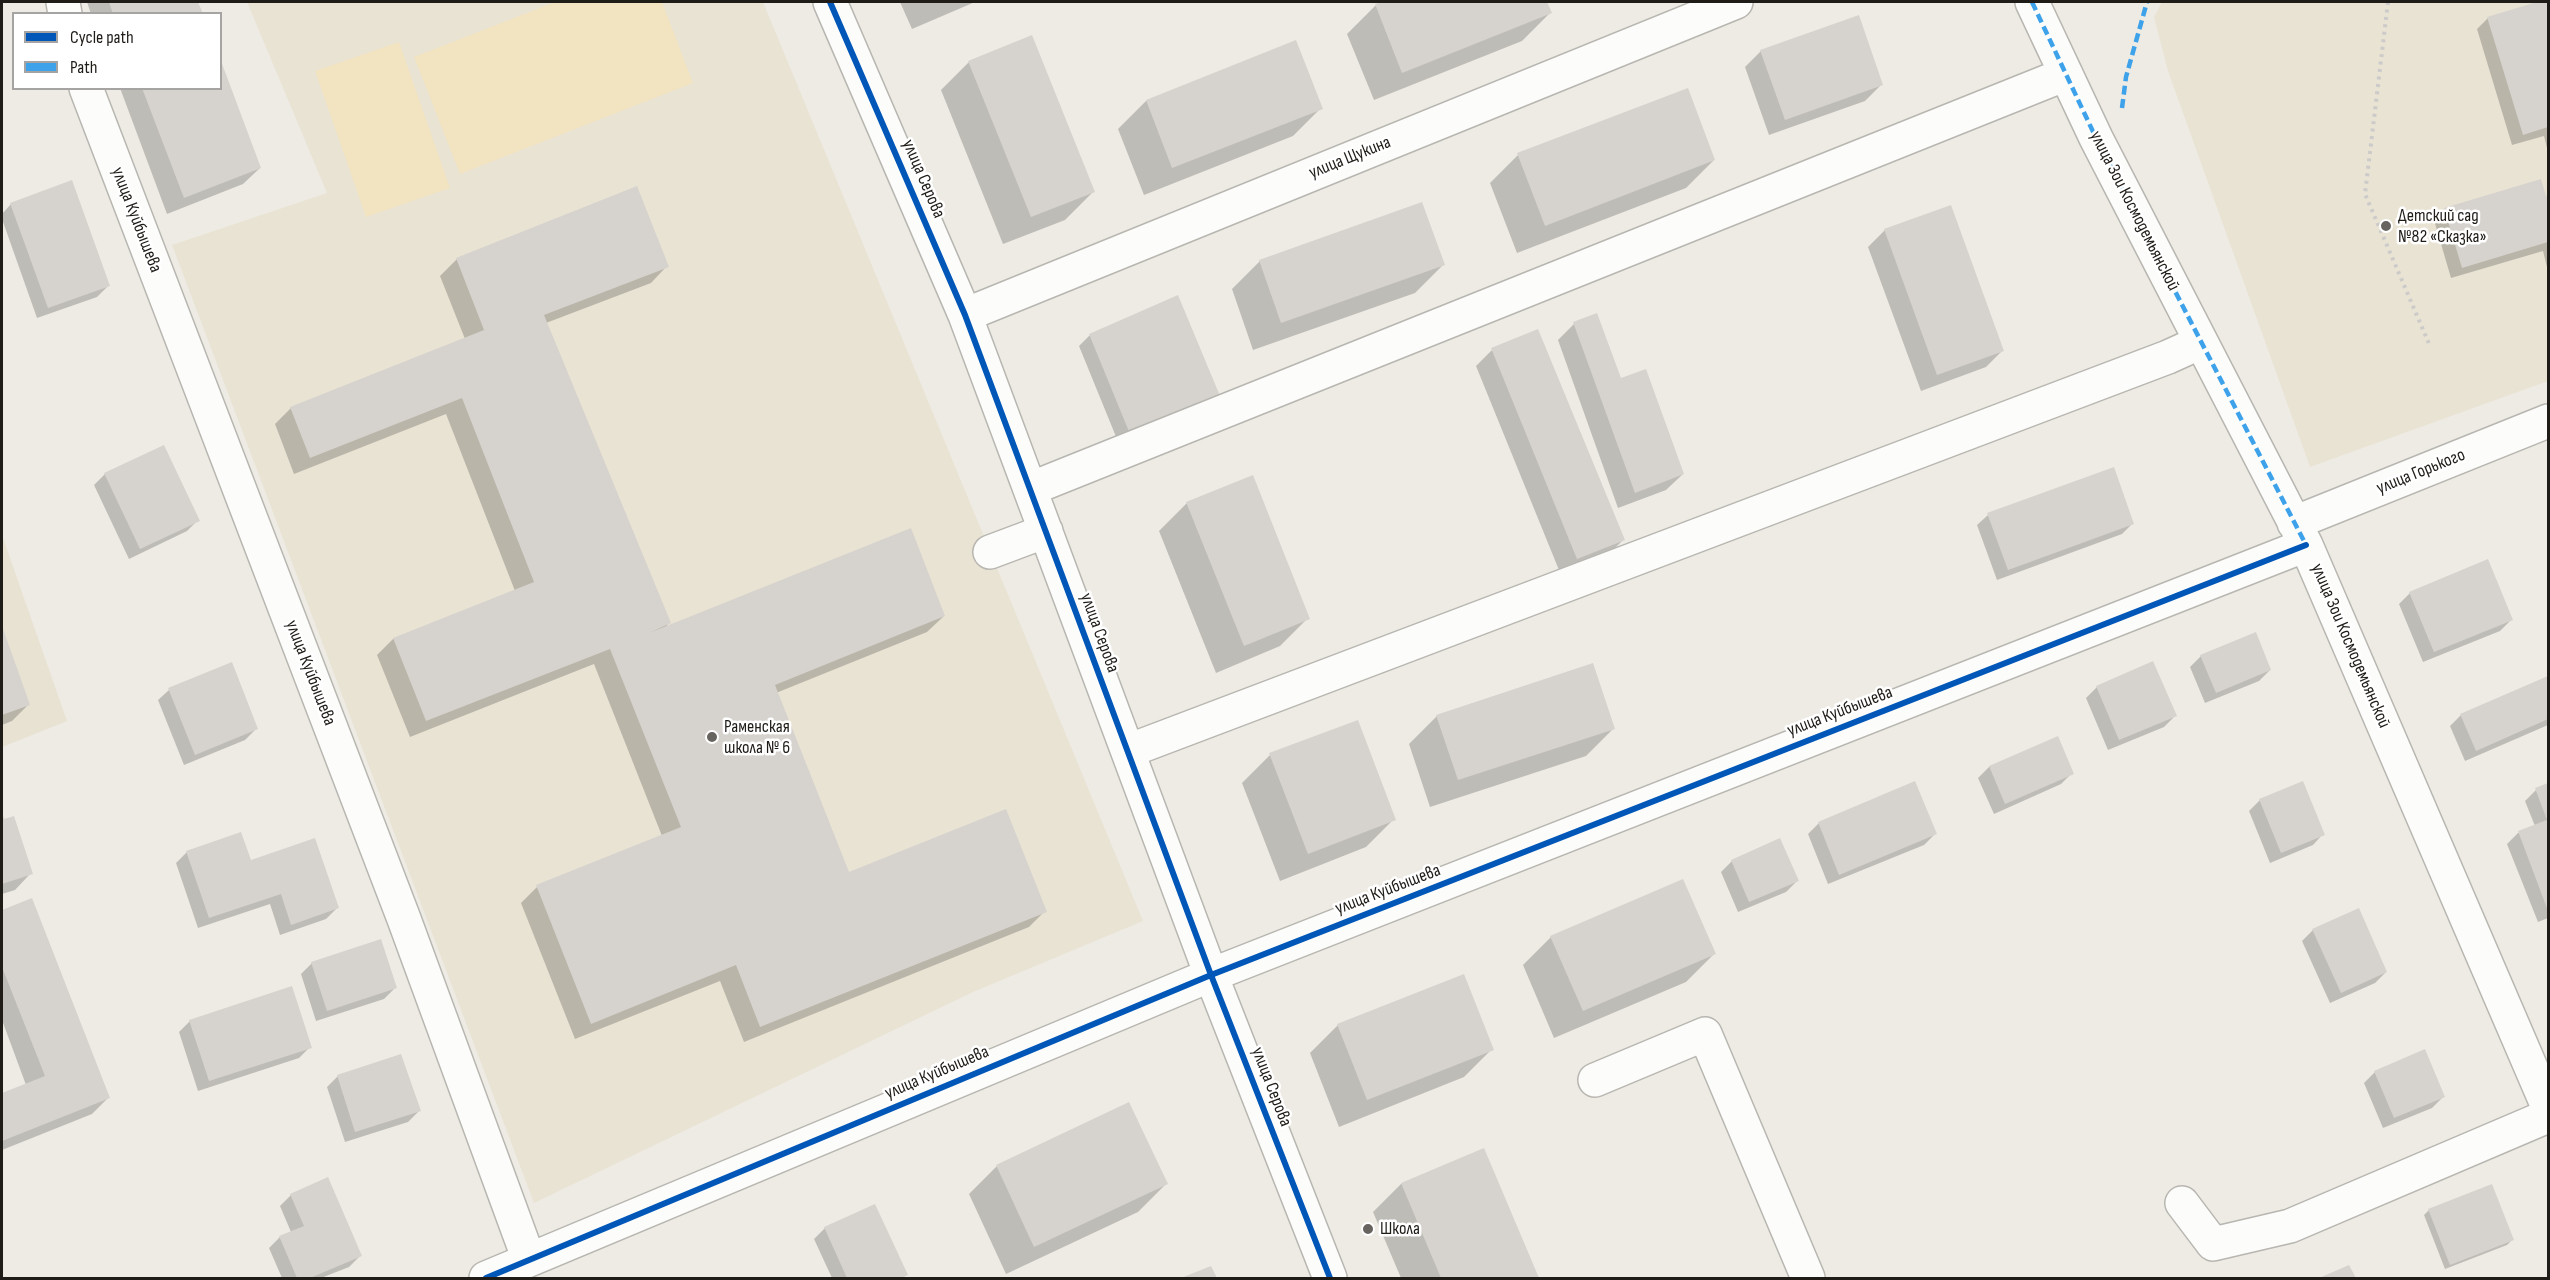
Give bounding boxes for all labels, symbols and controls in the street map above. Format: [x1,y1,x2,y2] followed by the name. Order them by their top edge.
[12,12,222,90] legend
[70,27,134,48] text: Cycle path
[70,57,98,78] text: Path
[2084,127,2184,295] street label: улица Зои Космодемьянской
[1306,132,1394,184] street label: улица Щукина
[897,137,949,221] street label: улица Серова
[106,164,166,276] street label: улица Куйбышева
[2398,205,2487,248] place label: Детский сад №82 «Сказка»
[2379,219,2393,233] marker: Детский сад №82 «Сказка»
[2374,444,2468,500] street label: улица Горького
[2306,561,2394,731] street label: улица Зои Космодемьянской
[1075,590,1123,676] street label: улица Серова
[280,617,340,729] street label: улица Куйбышева
[1784,682,1896,742] street label: улица Куйбышева
[724,716,790,758] place label: Раменская школа № 6
[705,730,719,744] marker: Раменская школа № 6
[1332,860,1444,920] street label: улица Куйбышева
[882,1041,992,1105] street label: улица Куйбышева
[1246,1044,1296,1130] street label: улица Серова
[1380,1218,1420,1240] place label: Школа
[1361,1222,1375,1236] marker: Школа

